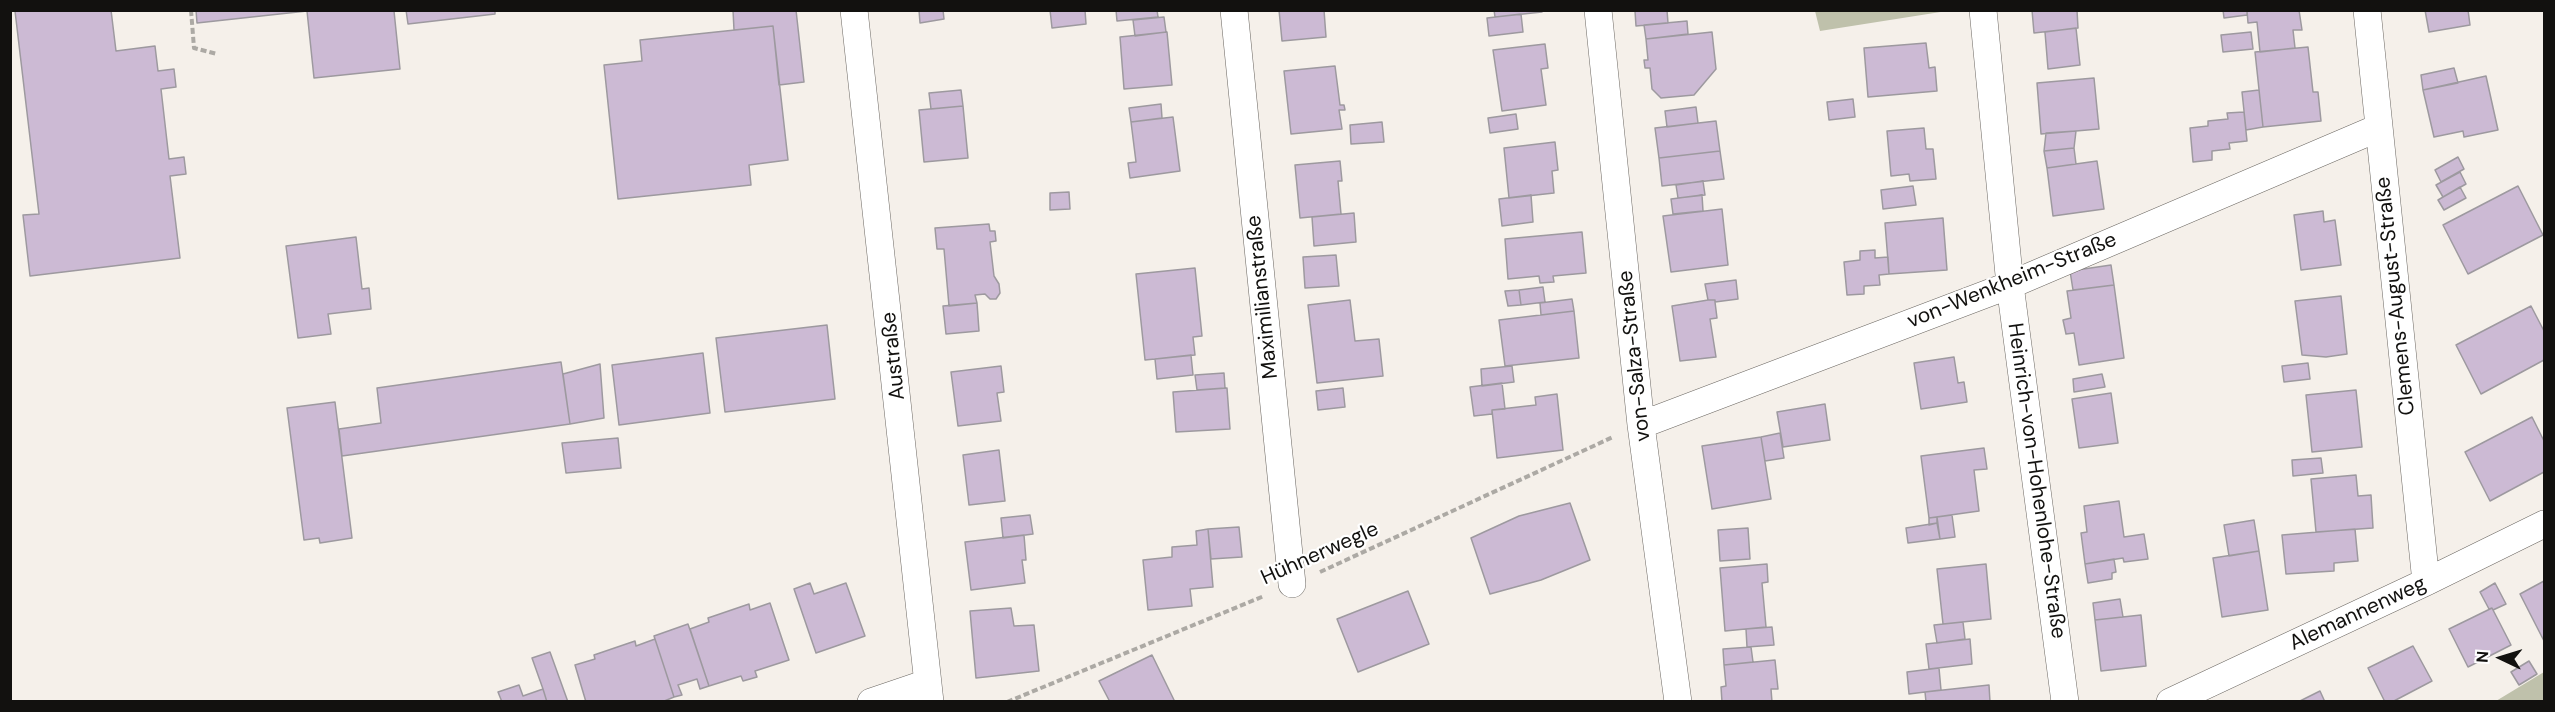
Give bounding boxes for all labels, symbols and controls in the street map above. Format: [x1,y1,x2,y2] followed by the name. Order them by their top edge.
[2371,175,2421,417] street label: Clemens-August-Straße
[1242,214,1284,380] street label: Maximilianstraße
[1904,227,2120,335] street label: von-Wenkheim-Straße
[1613,269,1657,443] street label: von-Salza-Straße
[877,311,911,401] street label: Austraße
[2001,322,2071,640] street label: Heinrich-von-Hohenlohe-Straße
[1257,517,1383,591] street label: Hühnerwegle
[2286,571,2430,657] street label: Alemannenweg
[2471,628,2531,688] north arrow
[2472,650,2493,663] text: N

